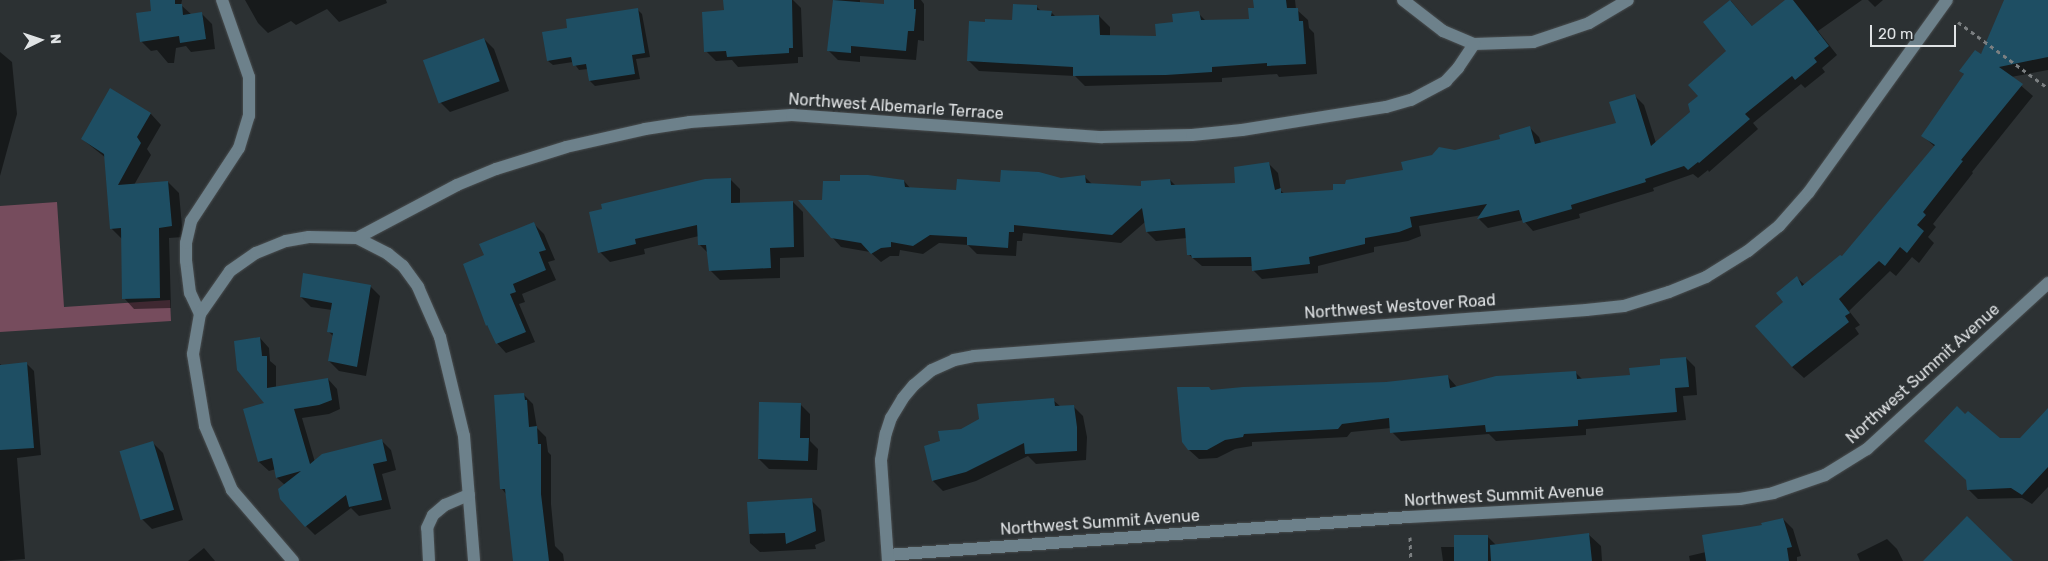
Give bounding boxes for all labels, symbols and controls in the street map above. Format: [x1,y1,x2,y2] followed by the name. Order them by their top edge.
[15,15,65,65] north arrow
[1873,15,1959,47] scale bar
[1878,25,1913,43] text: 20 m
[47,33,64,45] text: N
[787,90,1005,124] street label: Northwest Albemarle Terrace
[1303,291,1497,323] street label: Northwest Westover Road
[1842,300,2004,448] street label: Northwest Summit Avenue
[1403,481,1605,511] street label: Northwest Summit Avenue
[999,506,1201,540] street label: Northwest Summit Avenue

